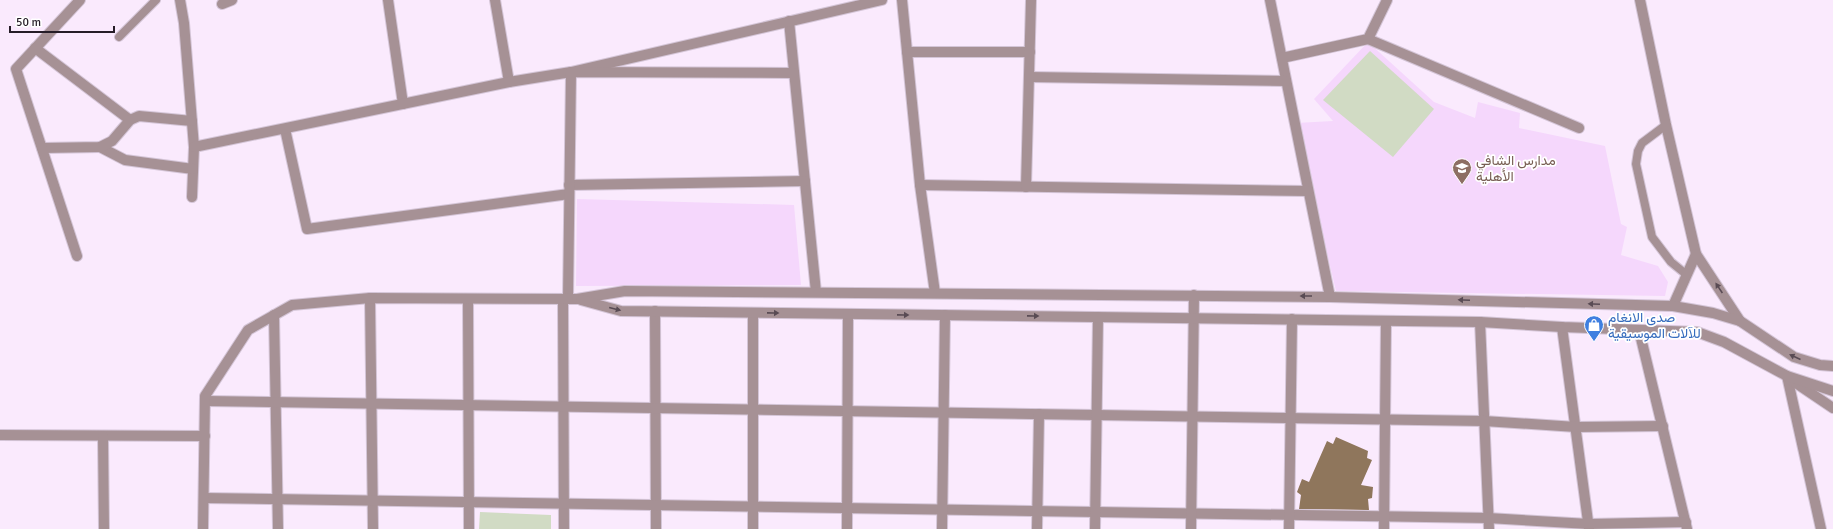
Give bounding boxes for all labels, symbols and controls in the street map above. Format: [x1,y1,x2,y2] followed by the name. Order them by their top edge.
[10,8,114,34] scale bar
[16,15,41,30] text: 50 m
[1476,152,1556,185] place label: مدارس الشافي الأهلية
[1451,157,1473,185] school or university icon: مدارس الشافي الأهلية
[1715,282,1722,294] one-way arrow
[1300,293,1312,300] one-way arrow
[1457,297,1470,303] one-way arrow
[1588,300,1600,307] one-way arrow
[609,307,621,313] one-way arrow
[1608,309,1701,342] place label: صدى الانغام للآلات الموسيقية
[767,310,780,316] one-way arrow
[897,311,909,318] one-way arrow
[1027,313,1040,319] one-way arrow
[1583,314,1605,342] shop icon: صدى الانغام للآلات الموسيقية
[1790,354,1801,360] one-way arrow

